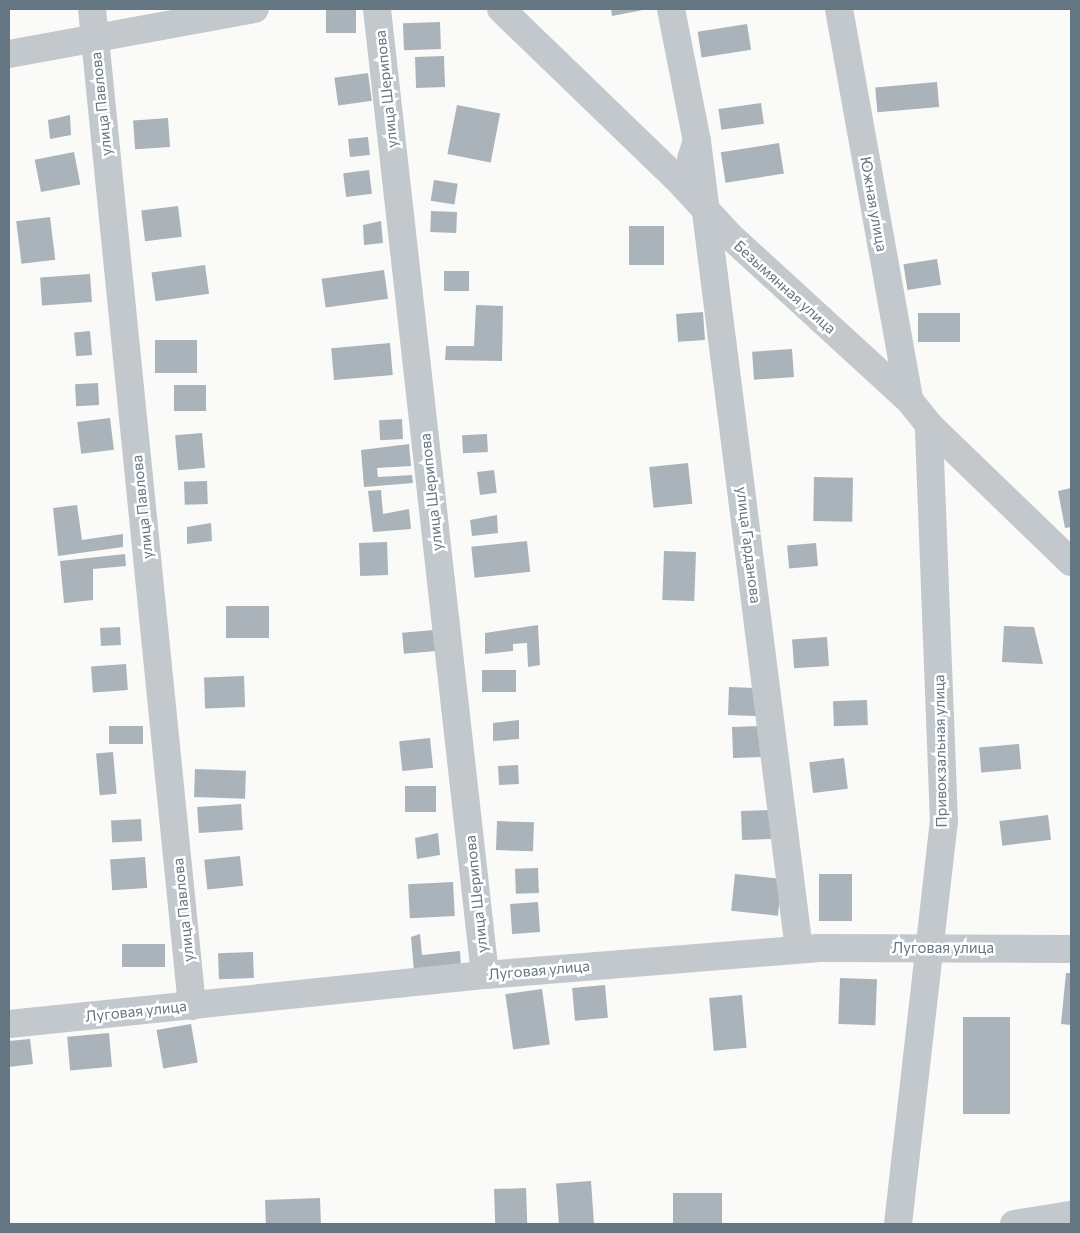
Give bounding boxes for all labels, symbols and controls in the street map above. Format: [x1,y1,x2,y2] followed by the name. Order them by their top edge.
[371,29,401,149] street label: улица Шерипова
[87,51,115,157] street label: улица Павлова
[857,155,891,253] street label: Южная улица
[730,237,840,337] street label: Безымянная улица
[416,432,446,552] street label: улица Шерипова
[128,454,156,560] street label: улица Павлова
[733,486,765,604] street label: улица Гарданова
[930,674,950,828] street label: Привокзальная улица
[461,834,491,954] street label: улица Шерипова
[169,857,197,963] street label: улица Павлова
[892,939,994,957] street label: Луговая улица
[487,957,591,983] street label: Луговая улица
[84,997,188,1025] street label: Луговая улица

